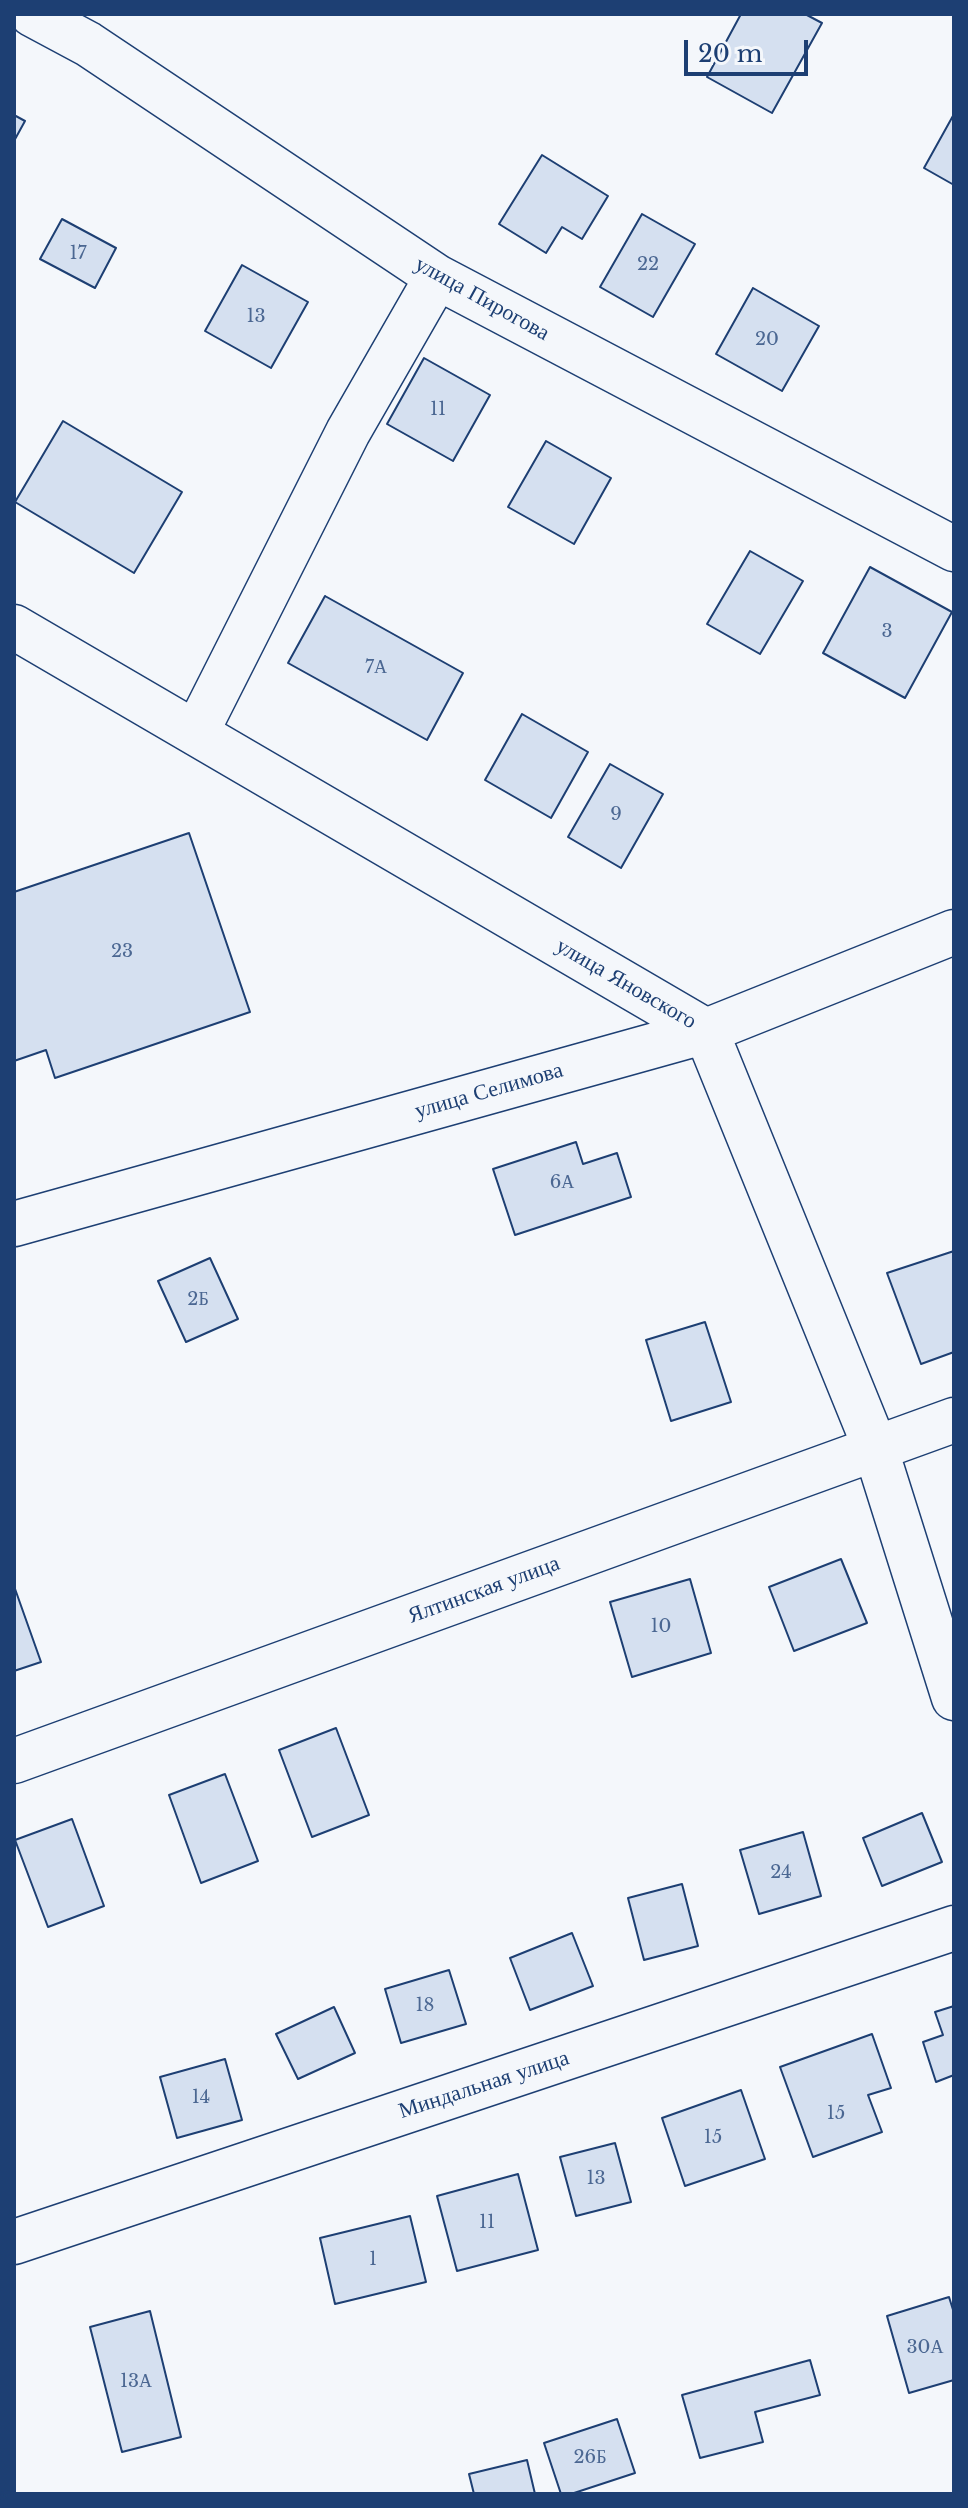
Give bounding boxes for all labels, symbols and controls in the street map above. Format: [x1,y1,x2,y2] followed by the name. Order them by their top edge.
[688,24,812,74] scale bar
[698,39,763,68] text: 20 m
[69,243,87,265] house number: 17
[410,251,554,347] street label: улица Пирогова
[637,254,659,276] house number: 22
[246,306,266,328] house number: 13
[755,329,779,351] house number: 20
[430,399,446,421] house number: 11
[881,621,893,643] house number: 3
[365,657,387,679] house number: 7А
[610,804,622,826] house number: 9
[551,933,701,1035] street label: улица Яновского
[111,941,133,963] house number: 23
[412,1057,566,1125] street label: улица Селимова
[550,1172,574,1194] house number: 6А
[187,1289,209,1311] house number: 2Б
[405,1550,563,1630] street label: Ялтинская улица
[651,1616,671,1638] house number: 10
[770,1862,792,1884] house number: 24
[416,1995,434,2017] house number: 18
[395,2045,573,2125] street label: Миндальная улица
[192,2087,210,2109] house number: 14
[827,2103,845,2125] house number: 15
[704,2127,722,2149] house number: 15
[586,2168,606,2190] house number: 13
[479,2212,495,2234] house number: 11
[369,2249,377,2271] house number: 1
[907,2337,943,2359] house number: 30А
[120,2371,152,2393] house number: 13А
[574,2447,606,2469] house number: 26Б

